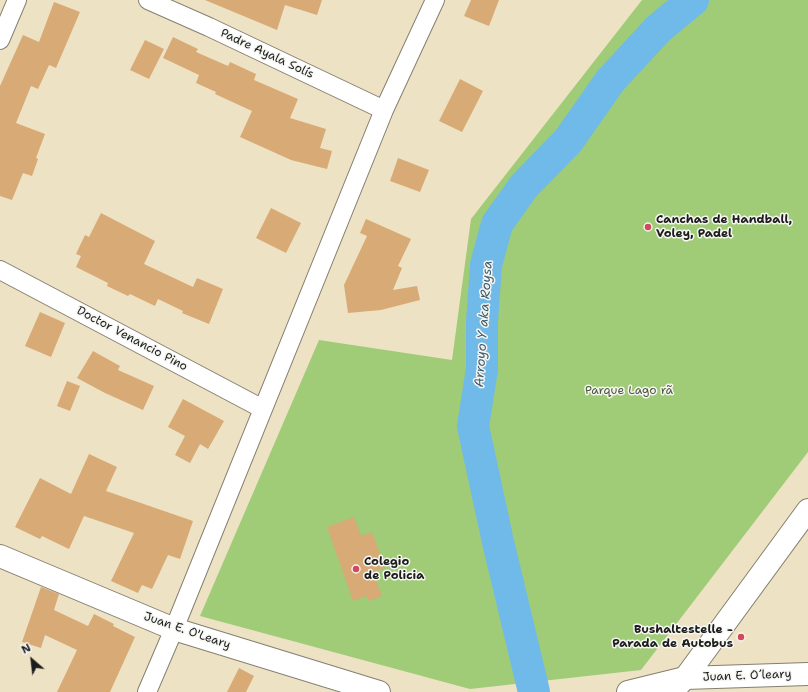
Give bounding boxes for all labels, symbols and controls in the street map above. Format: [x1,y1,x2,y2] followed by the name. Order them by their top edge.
[218,26,316,82] street label: Padre Ayala Solís
[656,213,792,241] place label: Canchas de Handball, Voley, Padel
[643,222,653,232] marker: Canchas de Handball, Voley, Padel
[472,260,496,388] water label: Arroyo Y aka Roysa
[74,304,190,374] street label: Doctor Venancio Pino
[585,384,673,398] park label: Parque Lago rã
[364,555,424,583] place label: Colegio de Policia
[351,564,361,574] marker: Colegio de Policia
[142,609,232,653] street label: Juan E. O'Leary
[612,623,733,651] place label: Bushaltestelle - Parada de Autobus
[736,632,746,642] marker: Bushaltestelle - Parada de Autobus
[12,640,52,680] north arrow
[19,640,34,658] text: N
[702,667,792,685] street label: Juan E. O´leary

